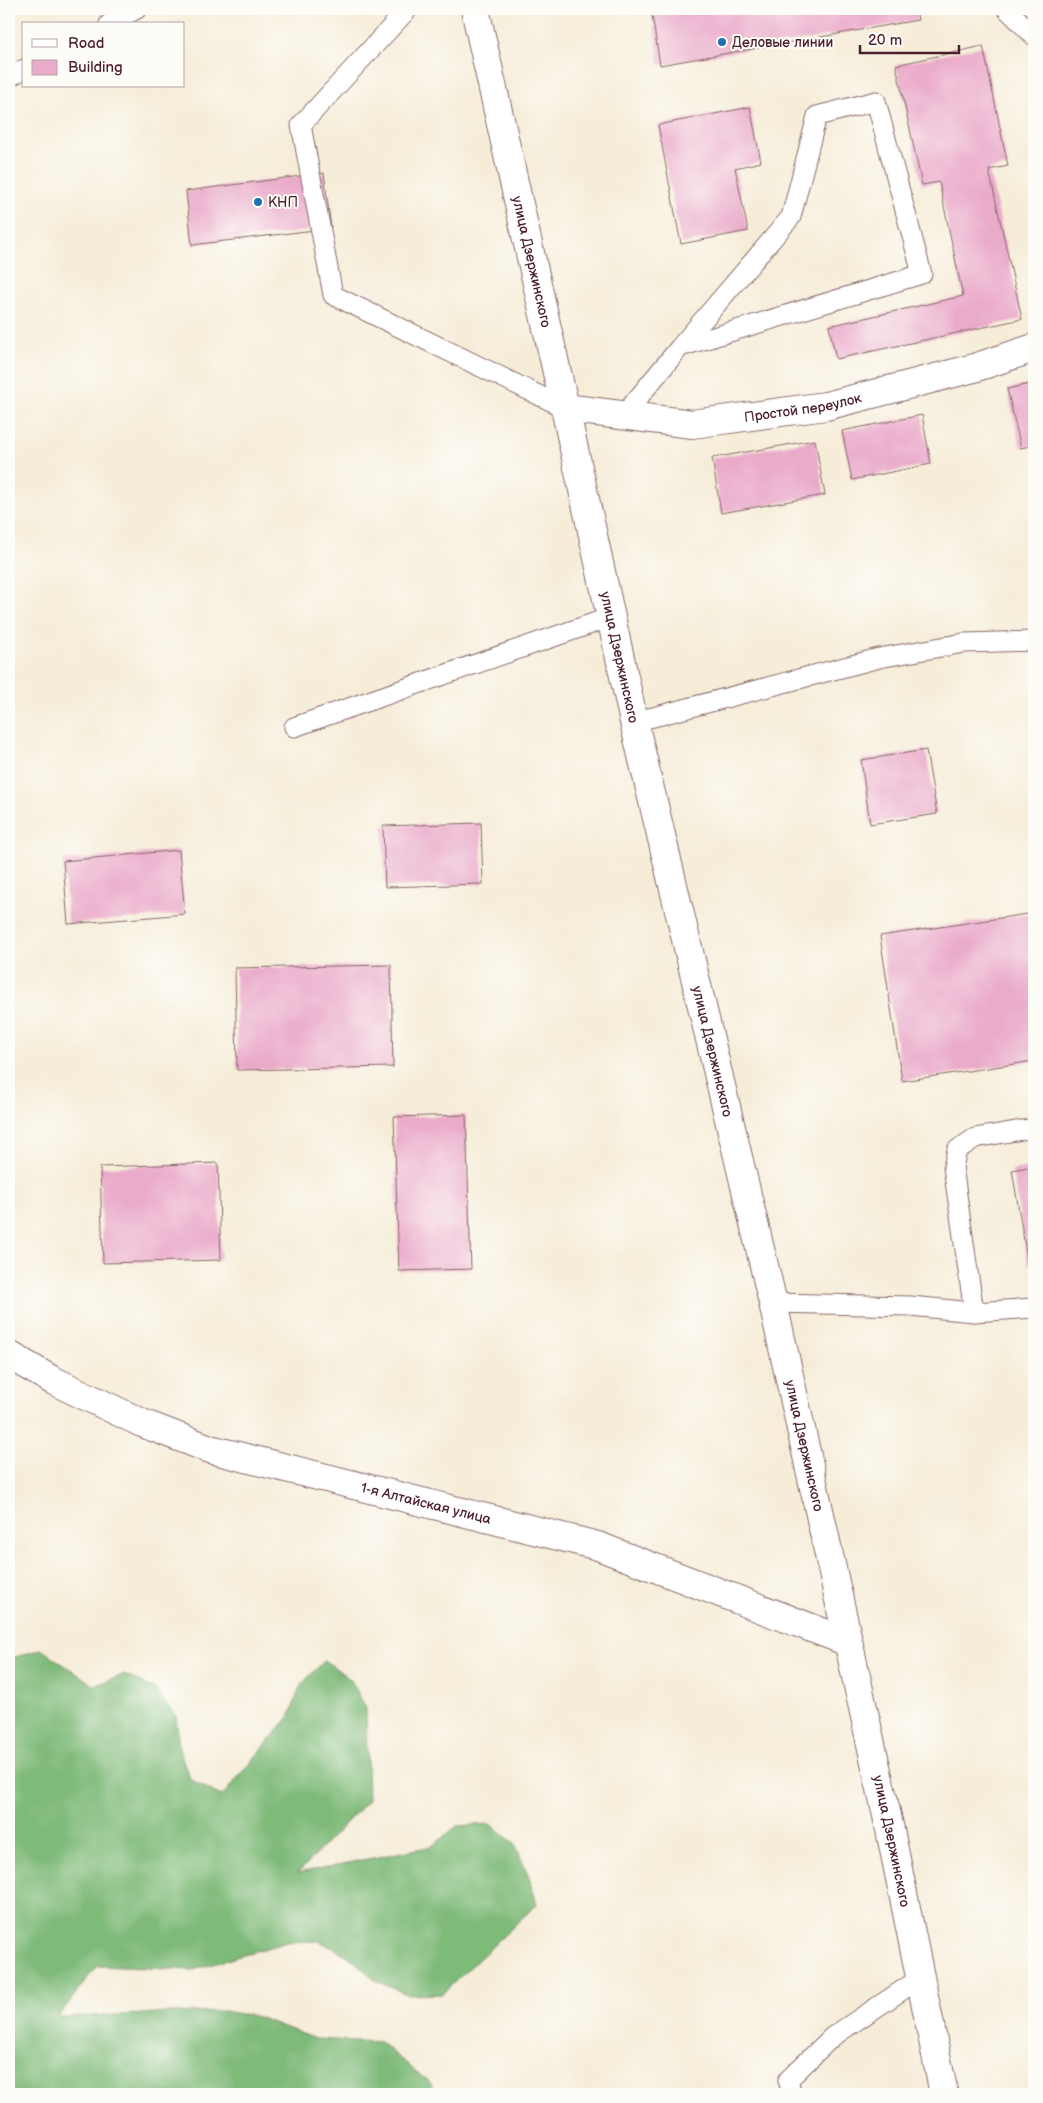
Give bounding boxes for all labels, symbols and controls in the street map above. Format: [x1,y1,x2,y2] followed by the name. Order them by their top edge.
[22,22,185,88] legend
[860,22,959,54] scale bar
[868,31,902,50] text: 20 m
[68,34,104,53] text: Road
[732,34,833,51] place label: Деловые линии
[716,36,728,48] marker: Деловые линии
[68,58,123,77] text: Building
[268,194,298,211] place label: КНП
[508,195,555,329] street label: улица Дзержинского
[252,196,264,208] marker: КНП
[743,389,864,426] street label: Простой переулок
[597,590,642,724] street label: улица Дзержинского
[688,984,736,1118] street label: улица Дзержинского
[781,1378,827,1513] street label: улица Дзержинского
[359,1479,494,1528] street label: 1-я Алтайская улица
[869,1774,914,1908] street label: улица Дзержинского

